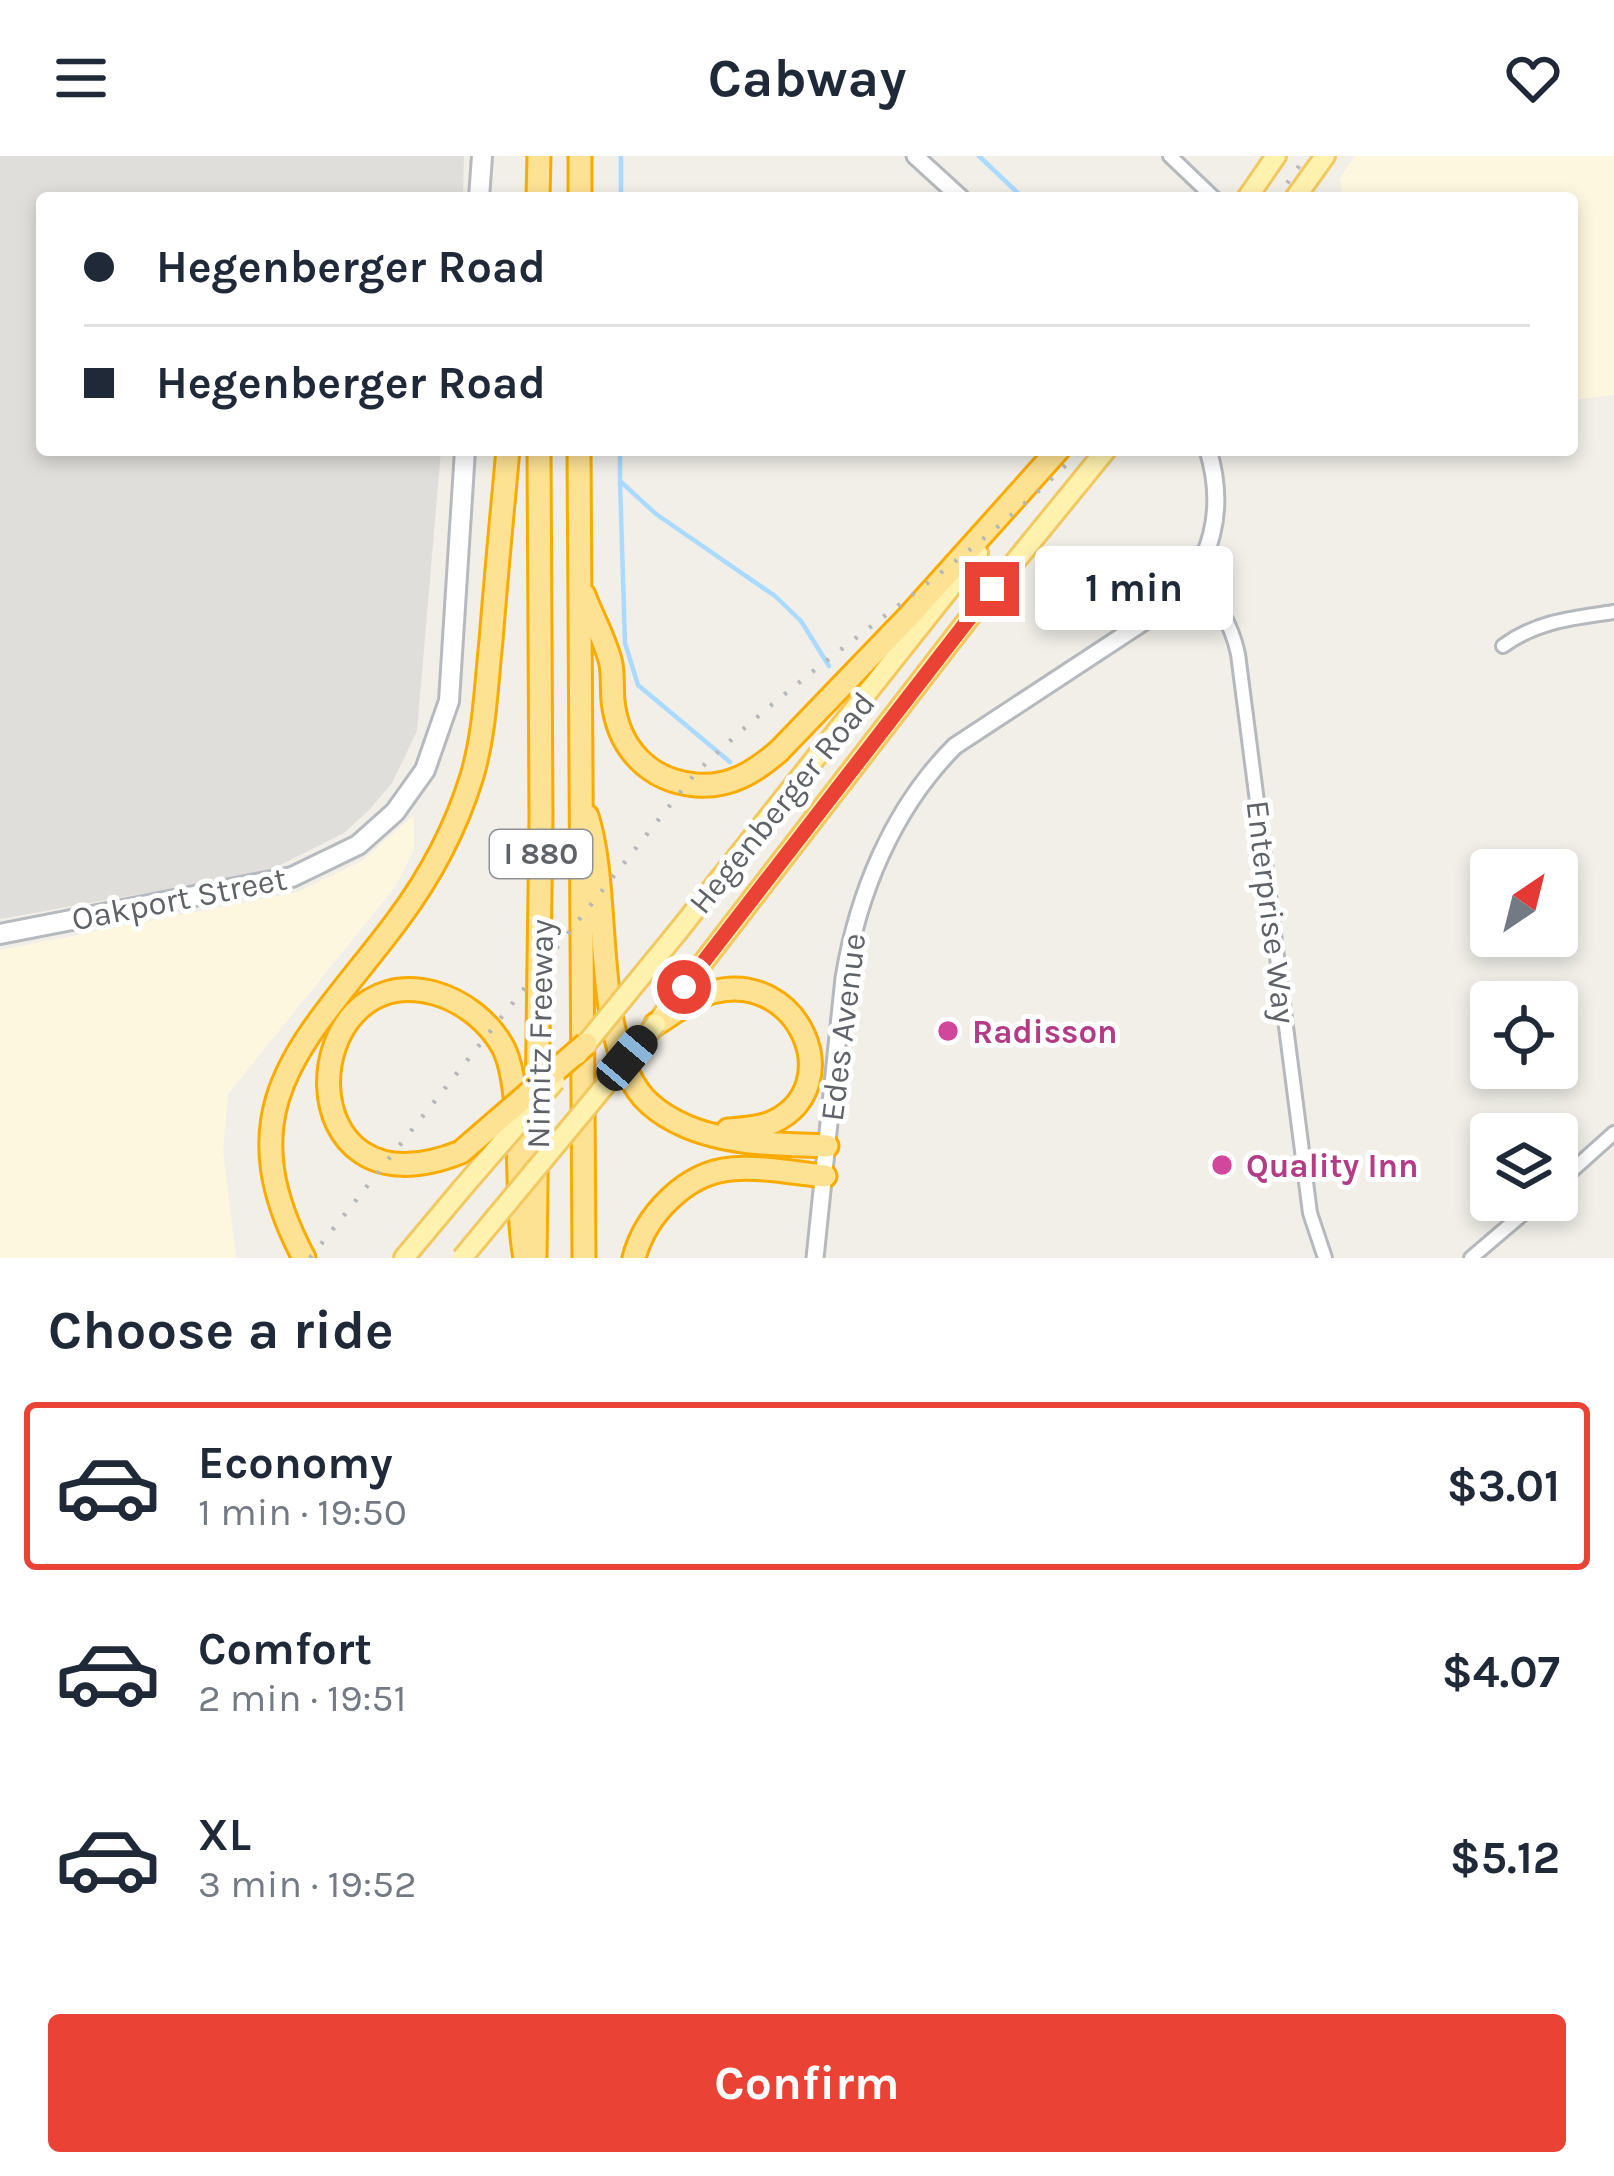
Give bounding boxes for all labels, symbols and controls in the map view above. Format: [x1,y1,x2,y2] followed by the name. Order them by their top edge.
[48,45,114,111] icon: menu
[1500,45,1566,111] icon: heart
[708,46,906,110] text: Cabway
[156,241,546,293] text: Hegenberger Road
[156,357,546,409] text: Hegenberger Road
[1034,547,1232,631] callout: 1 min
[965,562,1019,616] route end
[1085,565,1183,611] text: 1 min
[681,684,883,921] street label: Hegenberger Road
[1238,798,1304,1026] street label: Enterprise Way
[490,830,592,878] road number: I 880
[1470,849,1578,957] north arrow
[1470,849,1578,1221] map controls
[68,860,290,938] street label: Oakport Street
[519,919,561,1149] street label: Nimitz Freeway
[813,931,873,1123] street label: Edes Avenue
[657,960,711,1014] route start
[1470,981,1578,1089] button: locate
[972,1013,1118,1051] place label: Radisson
[935,1018,961,1044] marker: Radisson
[590,1019,664,1097] car
[1470,1113,1578,1221] button: layers
[1246,1147,1419,1185] place label: Quality Inn
[1209,1152,1235,1178] marker: Quality Inn
[48,1298,394,1362] text: Choose a ride
[54,1432,162,1540] icon: car
[198,1437,393,1489] text: Economy
[1447,1460,1560,1512] text: $3.01
[198,1489,407,1535] text: 1 min · 19:50
[54,1618,162,1726] icon: car
[198,1623,372,1675] text: Comfort
[1442,1646,1560,1698] text: $4.07
[198,1675,406,1721] text: 2 min · 19:51
[54,1804,162,1912] icon: car
[198,1809,251,1861] text: XL
[1450,1832,1560,1884] text: $5.12
[198,1861,417,1907] text: 3 min · 19:52
[48,2014,1566,2152] button: Confirm

